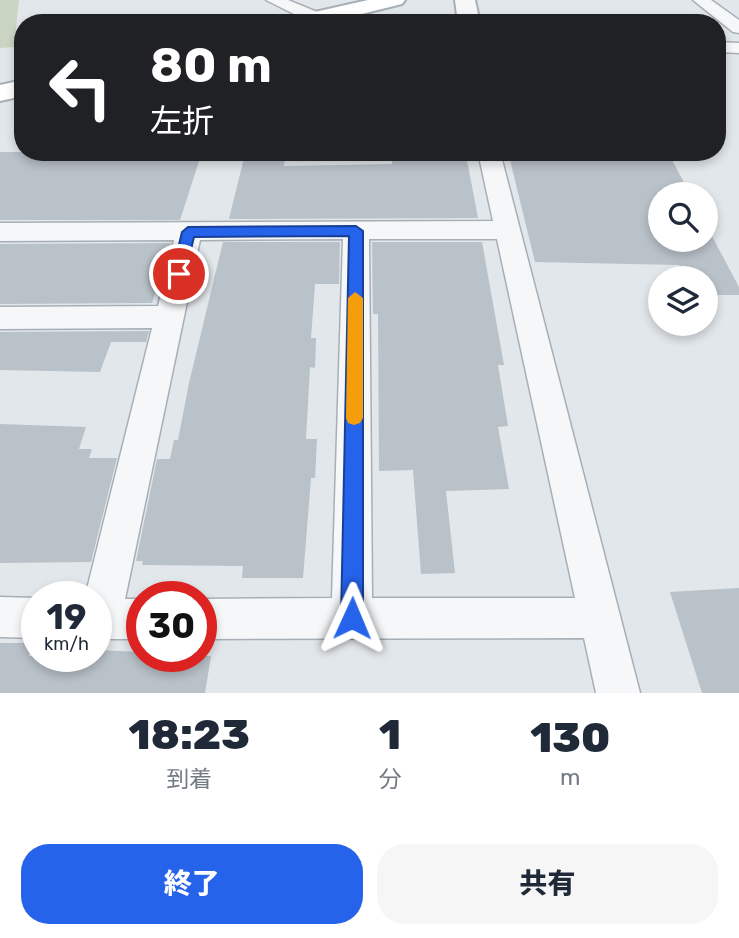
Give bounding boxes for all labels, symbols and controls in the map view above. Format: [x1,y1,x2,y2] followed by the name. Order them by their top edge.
[150,36,272,94] text: 80 m
[35,42,126,133] icon: left
[150,102,214,140] text: 左折
[648,182,718,336] map controls
[648,182,718,252] button: search
[149,244,209,304] pin
[160,255,198,293] icon: arrive
[648,266,718,336] button: layers
[126,581,217,672] speed limit sign: 30
[315,581,389,655] position arrow
[47,596,86,638] text: 19
[44,633,89,655] text: km/h
[129,710,250,760] text: 18:23
[379,710,401,760] text: 1
[530,713,610,763] text: 130
[560,763,580,791] text: m
[166,765,212,793] text: 到着
[379,765,402,793] text: 分
[21,844,363,924] button: 終了
[377,844,718,924] button: 共有

